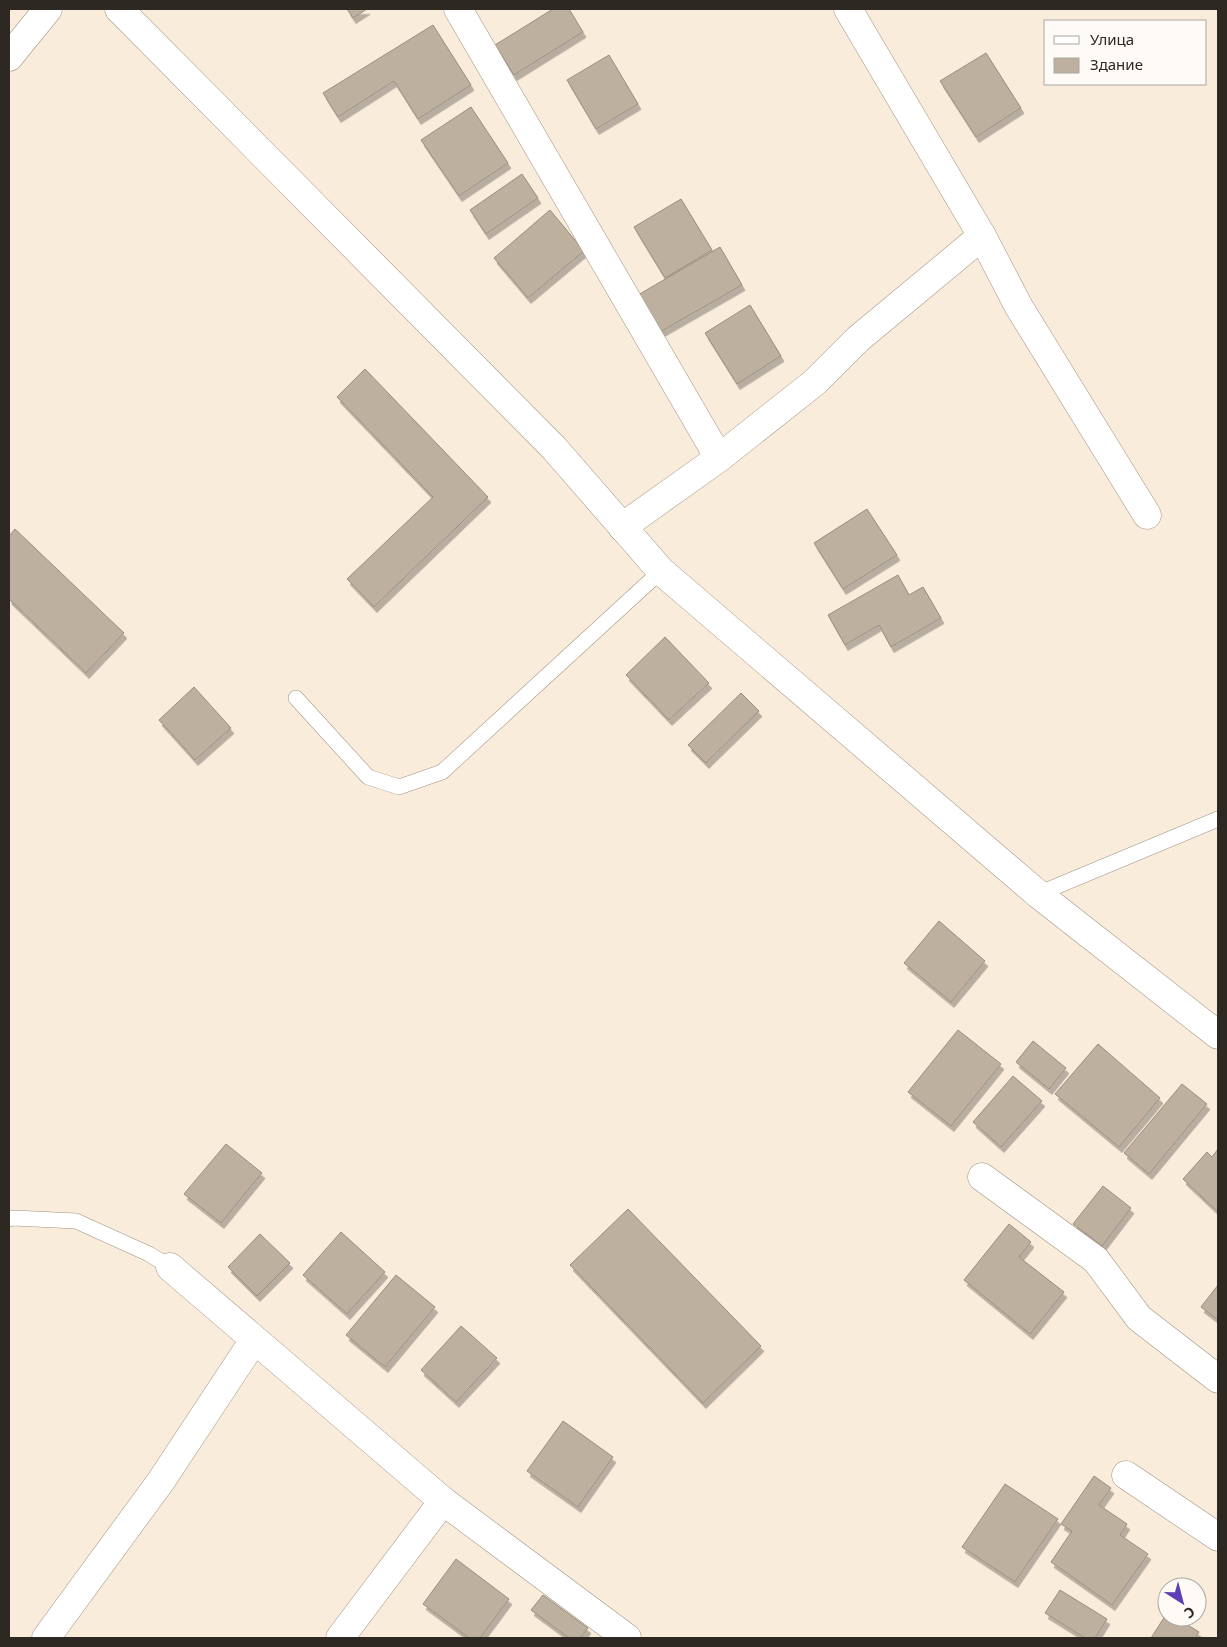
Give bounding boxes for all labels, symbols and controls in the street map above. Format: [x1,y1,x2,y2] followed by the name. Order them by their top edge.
[1044,20,1207,85] legend
[1090,29,1134,49] text: Улица
[1090,54,1143,74] text: Здание
[1157,1577,1207,1627] north arrow
[1181,1603,1199,1623] text: С

